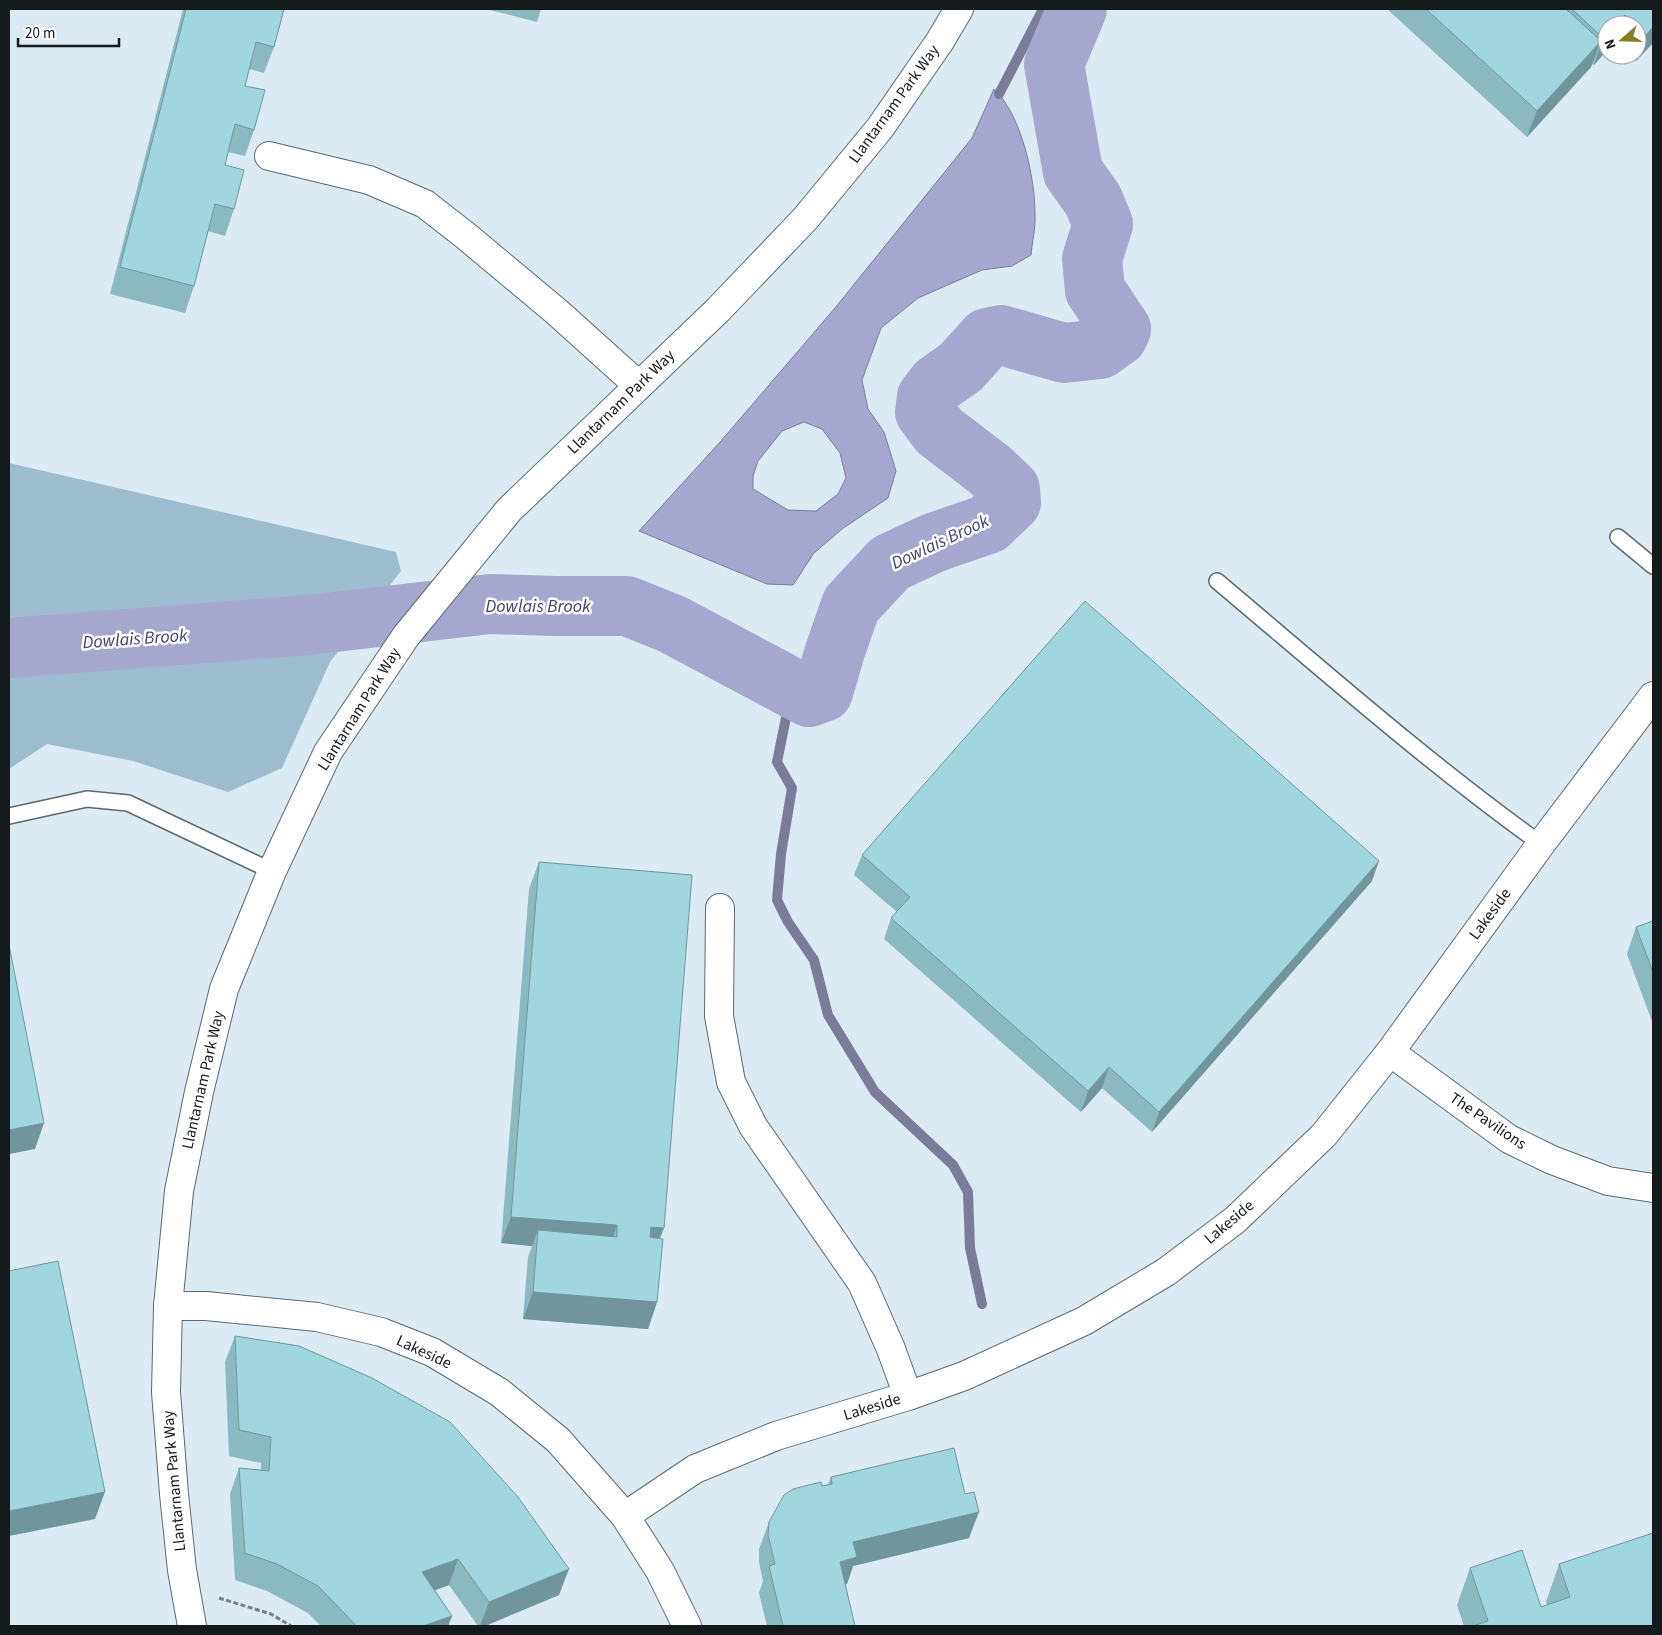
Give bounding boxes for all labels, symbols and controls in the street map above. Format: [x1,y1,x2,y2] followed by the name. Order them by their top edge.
[18,15,119,47] scale bar
[1597,15,1647,65] north arrow
[25,23,55,44] text: 20 m
[1600,36,1622,52] text: N
[843,40,945,168] street label: Llantarnam Park Way
[562,345,680,459] street label: Llantarnam Park Way
[887,508,993,576] water label: Dowlais Brook
[485,594,591,619] water label: Dowlais Brook
[82,623,189,655] water label: Dowlais Brook
[312,643,406,775] street label: Llantarnam Park Way
[1464,884,1516,944] street label: Lakeside
[176,1008,230,1151] street label: Llantarnam Park Way
[1445,1087,1531,1155] street label: The Pavilions
[1199,1195,1259,1249] street label: Lakeside
[393,1330,455,1374] street label: Lakeside
[841,1388,903,1426] street label: Lakeside
[157,1409,191,1552] street label: Llantarnam Park Way

